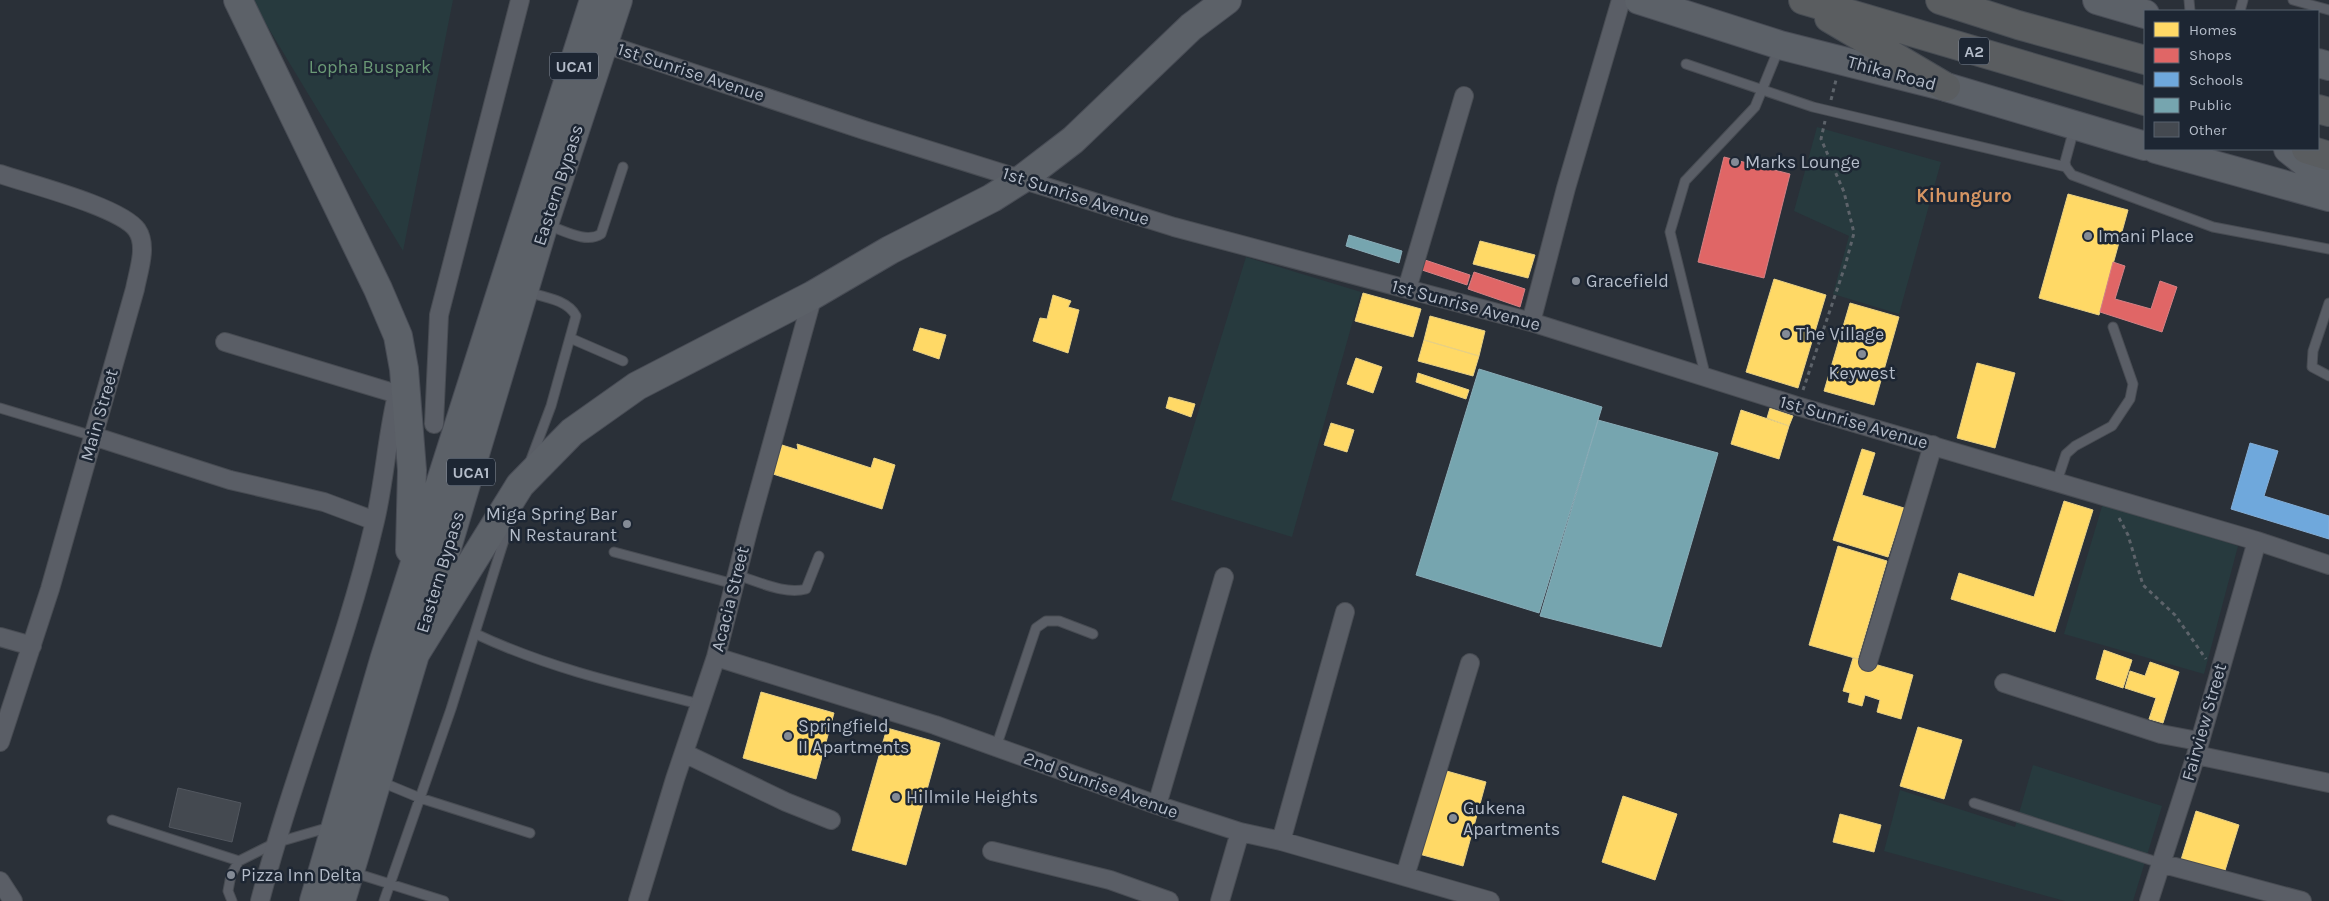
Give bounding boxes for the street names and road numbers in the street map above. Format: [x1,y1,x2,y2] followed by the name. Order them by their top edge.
[1959,37,1989,64] road number: A2
[615,38,767,106] street label: 1st Sunrise Avenue
[1845,51,1939,95] street label: Thika Road
[550,52,598,80] road number: UCA1
[528,122,588,248] street label: Eastern Bypass
[1000,162,1152,230] street label: 1st Sunrise Avenue
[1389,275,1543,335] street label: 1st Sunrise Avenue
[75,366,123,464] street label: Main Street
[1777,390,1931,454] street label: 1st Sunrise Avenue
[447,458,495,486] road number: UCA1
[411,509,469,635] street label: Eastern Bypass
[706,544,754,654] street label: Acacia Street
[2177,661,2231,783] street label: Fairview Street
[1021,747,1181,823] street label: 2nd Sunrise Avenue

